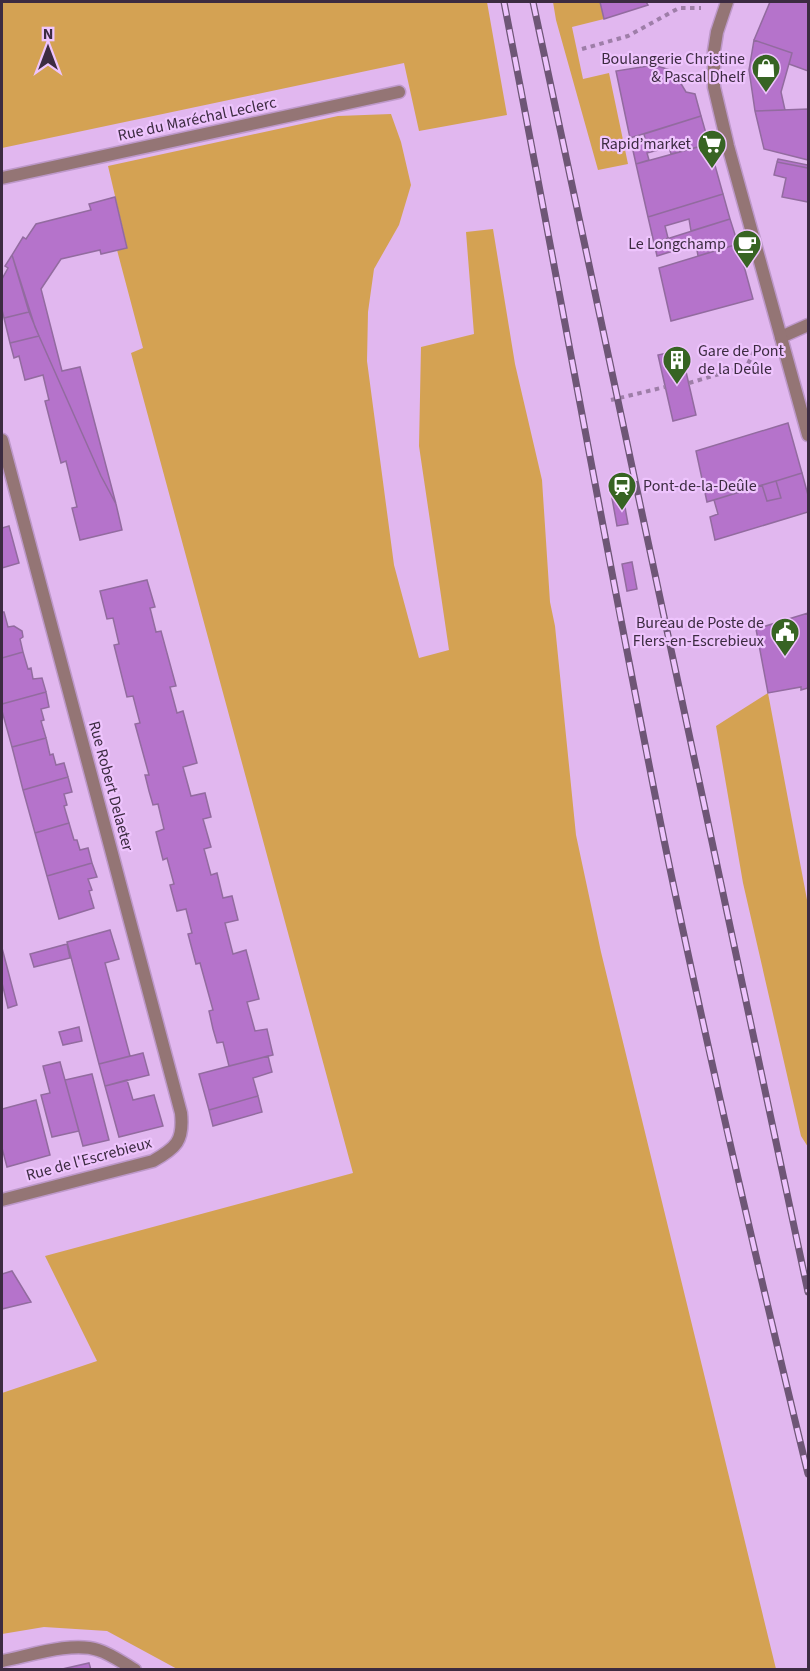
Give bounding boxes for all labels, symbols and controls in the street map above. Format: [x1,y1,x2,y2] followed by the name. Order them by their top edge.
[18,18,78,78] north arrow
[43,23,53,45] text: N
[601,48,746,88] place label: Boulangerie Christine & Pascal Dhelf
[750,52,782,94] shop icon: Boulangerie Christine & Pascal Dhelf
[116,91,278,147] street label: Rue du Maréchal Leclerc
[696,128,728,170] supermarket icon: Rapid’market
[601,133,692,155] place label: Rapid’market
[731,228,763,270] cafe icon: Le Longchamp
[628,233,726,255] place label: Le Longchamp
[698,340,785,380] place label: Gare de Pont de la Deûle
[661,344,693,386] building icon: Gare de Pont de la Deûle
[606,470,638,512] station icon: Pont-de-la-Deûle
[643,475,757,497] place label: Pont-de-la-Deûle
[633,612,764,652] place label: Bureau de Poste de Flers-en-Escrebieux
[769,616,801,658] public building icon: Bureau de Poste de Flers-en-Escrebieux
[83,718,139,854] street label: Rue Robert Delaeter
[24,1132,154,1186] street label: Rue de l'Escrebieux

